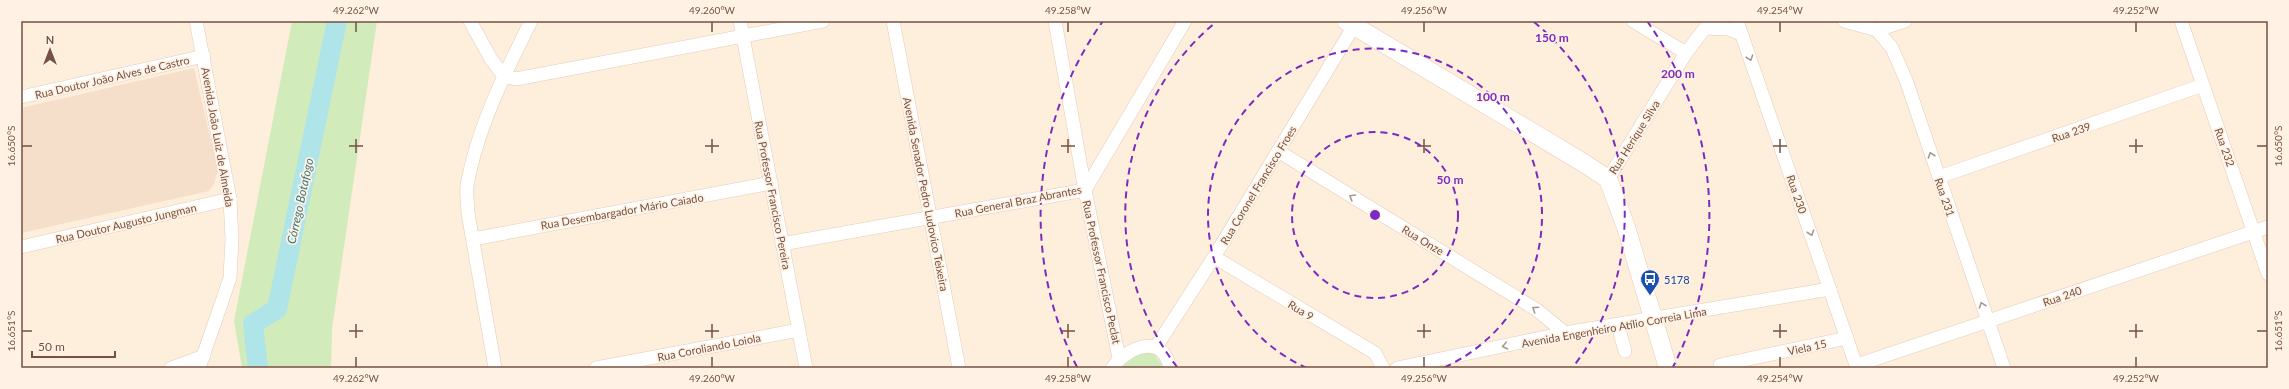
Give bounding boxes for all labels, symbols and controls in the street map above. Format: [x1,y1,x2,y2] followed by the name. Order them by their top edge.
[333,4,380,16] text: 49.262°W
[689,4,736,16] text: 49.260°W
[1045,4,1092,16] text: 49.258°W
[1401,4,1448,16] text: 49.256°W
[1757,4,1804,16] text: 49.254°W
[2113,4,2160,16] text: 49.252°W
[30,30,70,70] north arrow
[1535,30,1569,45] text: 150 m
[46,33,54,46] text: N
[33,53,191,101] street label: Rua Doutor João Alves de Castro
[1745,54,1753,61] one-way arrow
[199,66,237,208] street label: Avenida João Luiz de Almeida
[1661,66,1695,81] text: 200 m
[1476,89,1510,104] text: 100 m
[901,96,951,292] street label: Avenida Senador Pedro Ludovico Teixeira
[1606,98,1662,176] street label: Rua Herique Silva
[2050,119,2092,145] street label: Rua 239
[752,120,794,270] street label: Rua Professor Francisco Pereira
[1217,123,1299,247] street label: Rua Coronel Francisco Froes
[5,126,17,166] text: 16.650°S
[2212,126,2238,168] street label: Rua 232
[2272,126,2284,166] text: 16.650°S
[1927,152,1936,159] one-way arrow
[284,157,316,245] water label: Córrego Botafogo
[1437,172,1463,187] text: 50 m
[1784,173,1810,216] street label: Rua 230
[1932,176,1958,218] street label: Rua 231
[953,182,1083,220] street label: Rua General Braz Abrantes
[540,190,704,232] street label: Rua Desembargador Mário Caiado
[1349,194,1356,201] one-way arrow
[1080,199,1124,345] street label: Rua Professor Francisco Peclat
[54,200,198,246] street label: Rua Doutor Augusto Jungman
[1368,208,1382,222] centre of rings
[1400,222,1446,258] street label: Rua Onze
[1806,230,1815,237] one-way arrow
[1639,268,1661,296] bus stop icon: 5178
[1664,273,1690,286] place label: 5178
[2041,283,2084,309] street label: Rua 240
[1286,297,1316,323] street label: Rua 9
[1978,301,1987,308] one-way arrow
[1520,304,1708,350] street label: Avenida Engenheiro Atílio Correia Lima
[1532,307,1539,314] one-way arrow
[5,311,17,351] text: 16.651°S
[2272,311,2284,351] text: 16.651°S
[656,331,762,363] street label: Rua Coroliando Loiola
[32,333,115,359] scale bar
[1786,337,1828,357] street label: Viela 15
[38,339,65,354] text: 50 m
[1502,341,1508,349] one-way arrow
[333,372,380,384] text: 49.262°W
[689,372,736,384] text: 49.260°W
[1045,372,1092,384] text: 49.258°W
[1401,372,1448,384] text: 49.256°W
[1757,372,1804,384] text: 49.254°W
[2113,372,2160,384] text: 49.252°W

